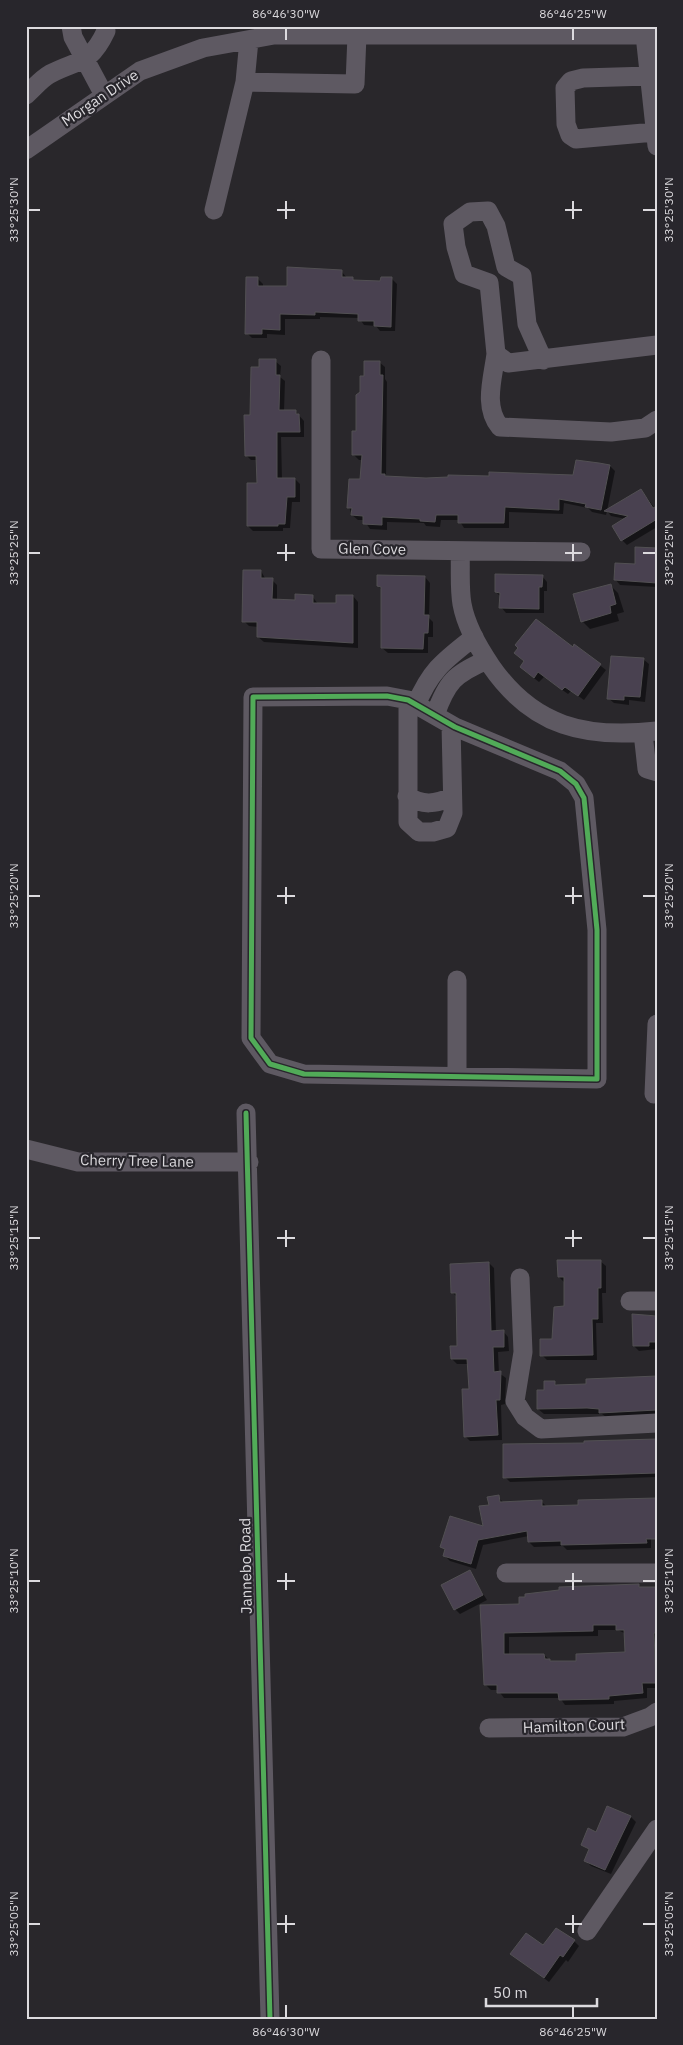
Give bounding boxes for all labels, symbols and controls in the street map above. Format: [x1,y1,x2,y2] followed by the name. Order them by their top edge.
[252,6,320,21] text: 86°46'30"W
[539,6,607,21] text: 86°46'25"W
[58,65,142,130] street label: Morgan Drive
[6,177,21,243] text: 33°25'30"N
[661,177,676,243] text: 33°25'30"N
[6,520,21,586] text: 33°25'25"N
[661,520,676,586] text: 33°25'25"N
[338,538,406,559] street label: Glen Cove
[6,863,21,929] text: 33°25'20"N
[661,863,676,929] text: 33°25'20"N
[80,1150,194,1171] street label: Cherry Tree Lane
[6,1205,21,1271] text: 33°25'15"N
[661,1205,676,1271] text: 33°25'15"N
[235,1518,256,1614] street label: Jannebo Road
[6,1548,21,1614] text: 33°25'10"N
[661,1548,676,1614] text: 33°25'10"N
[523,1714,625,1737] street label: Hamilton Court
[6,1891,21,1957] text: 33°25'05"N
[661,1891,676,1957] text: 33°25'05"N
[486,1975,597,2007] scale bar
[493,1983,528,2002] text: 50 m
[252,2024,320,2039] text: 86°46'30"W
[539,2024,607,2039] text: 86°46'25"W

